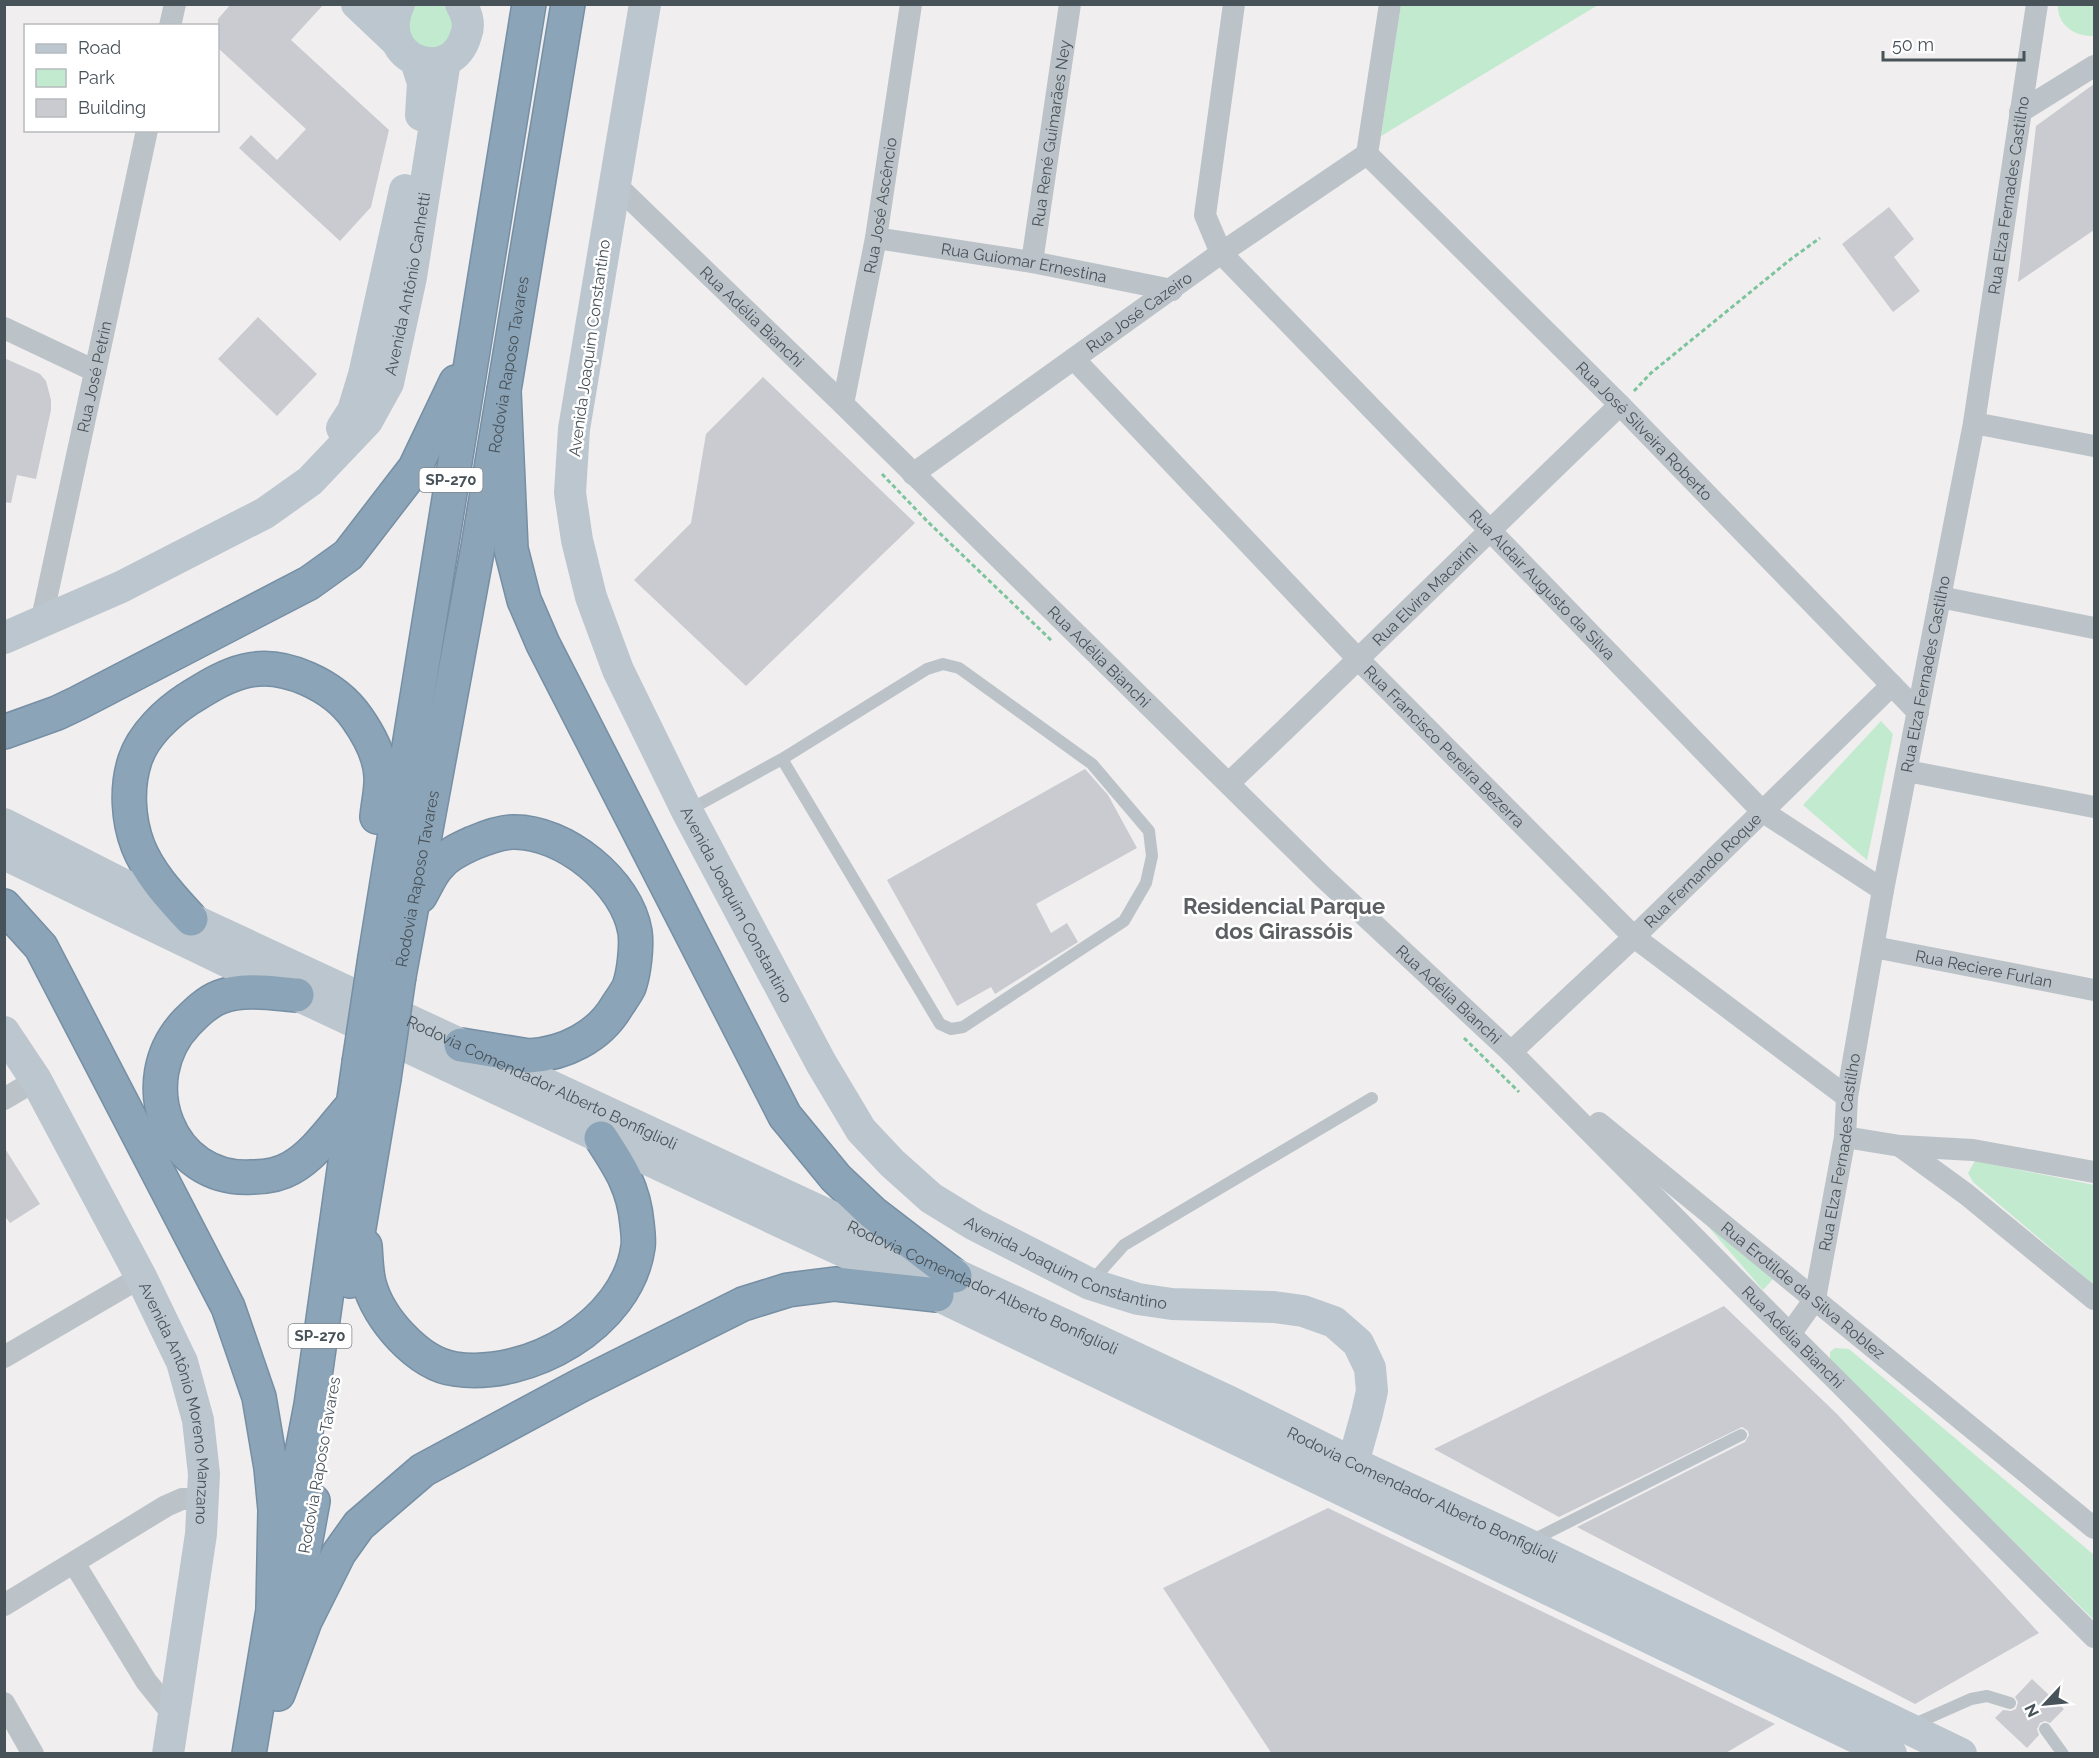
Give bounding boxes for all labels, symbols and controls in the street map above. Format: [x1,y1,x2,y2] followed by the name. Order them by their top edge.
[24,24,219,132] legend
[1883,24,2024,62] scale bar
[1892,34,1934,55] text: 50 m
[78,37,121,58] text: Road
[1028,38,1075,228] street label: Rua René Guimarães Ney
[78,67,115,88] text: Park
[1984,95,2033,296] street label: Rua Elza Fernades Castilho
[78,97,146,118] text: Building
[860,136,901,275] street label: Rua José Ascêncio
[381,191,434,377] street label: Avenida Antônio Canhetti
[565,238,614,458] street label: Avenida Joaquim Constantino
[940,239,1109,287] street label: Rua Guiomar Ernestina
[696,262,808,371] street label: Rua Adélia Bianchi
[1083,268,1196,357] street label: Rua José Cazeiro
[485,275,533,455] street label: Rodovia Raposo Tavares
[73,319,116,434] street label: Rua José Petrin
[1572,358,1716,505] street label: Rua José Silveira Roberto
[420,468,482,492] road number: SP-270
[1465,506,1619,664] street label: Rua Aldair Augusto da Silva
[1369,539,1482,650] street label: Rua Elvira Macarini
[1897,574,1954,774] street label: Rua Elza Fernades Castilho
[1044,602,1154,712] street label: Rua Adélia Bianchi
[1360,662,1529,831] street label: Rua Francisco Pereira Bezerra
[392,789,443,969] street label: Rodovia Raposo Tavares
[676,804,796,1006] street label: Avenida Joaquim Constantino
[1640,809,1765,932] street label: Rua Fernando Roque
[1183,893,1385,944] district label: Residencial Parque dos Girassóis
[1392,941,1505,1048] street label: Rua Adélia Bianchi
[1914,946,2054,992] street label: Rua Reciere Furlan
[404,1012,680,1154] street label: Rodovia Comendador Alberto Bonfiglioli
[1815,1052,1864,1253] street label: Rua Elza Fernades Castilho
[961,1212,1168,1313] street label: Avenida Joaquim Constantino
[844,1216,1121,1359] street label: Rodovia Comendador Alberto Bonfiglioli
[1717,1218,1889,1363] street label: Rua Erotilde da Silva Roblez
[135,1279,213,1525] street label: Avenida Antônio Moreno Manzano
[1738,1282,1848,1392] street label: Rua Adélia Bianchi
[288,1324,352,1348] road number: SP-270
[295,1375,344,1555] street label: Rodovia Raposo Tavares
[1284,1423,1560,1567] street label: Rodovia Comendador Alberto Bonfiglioli
[2015,1674,2075,1734] north arrow
[2021,1701,2043,1720] text: N

